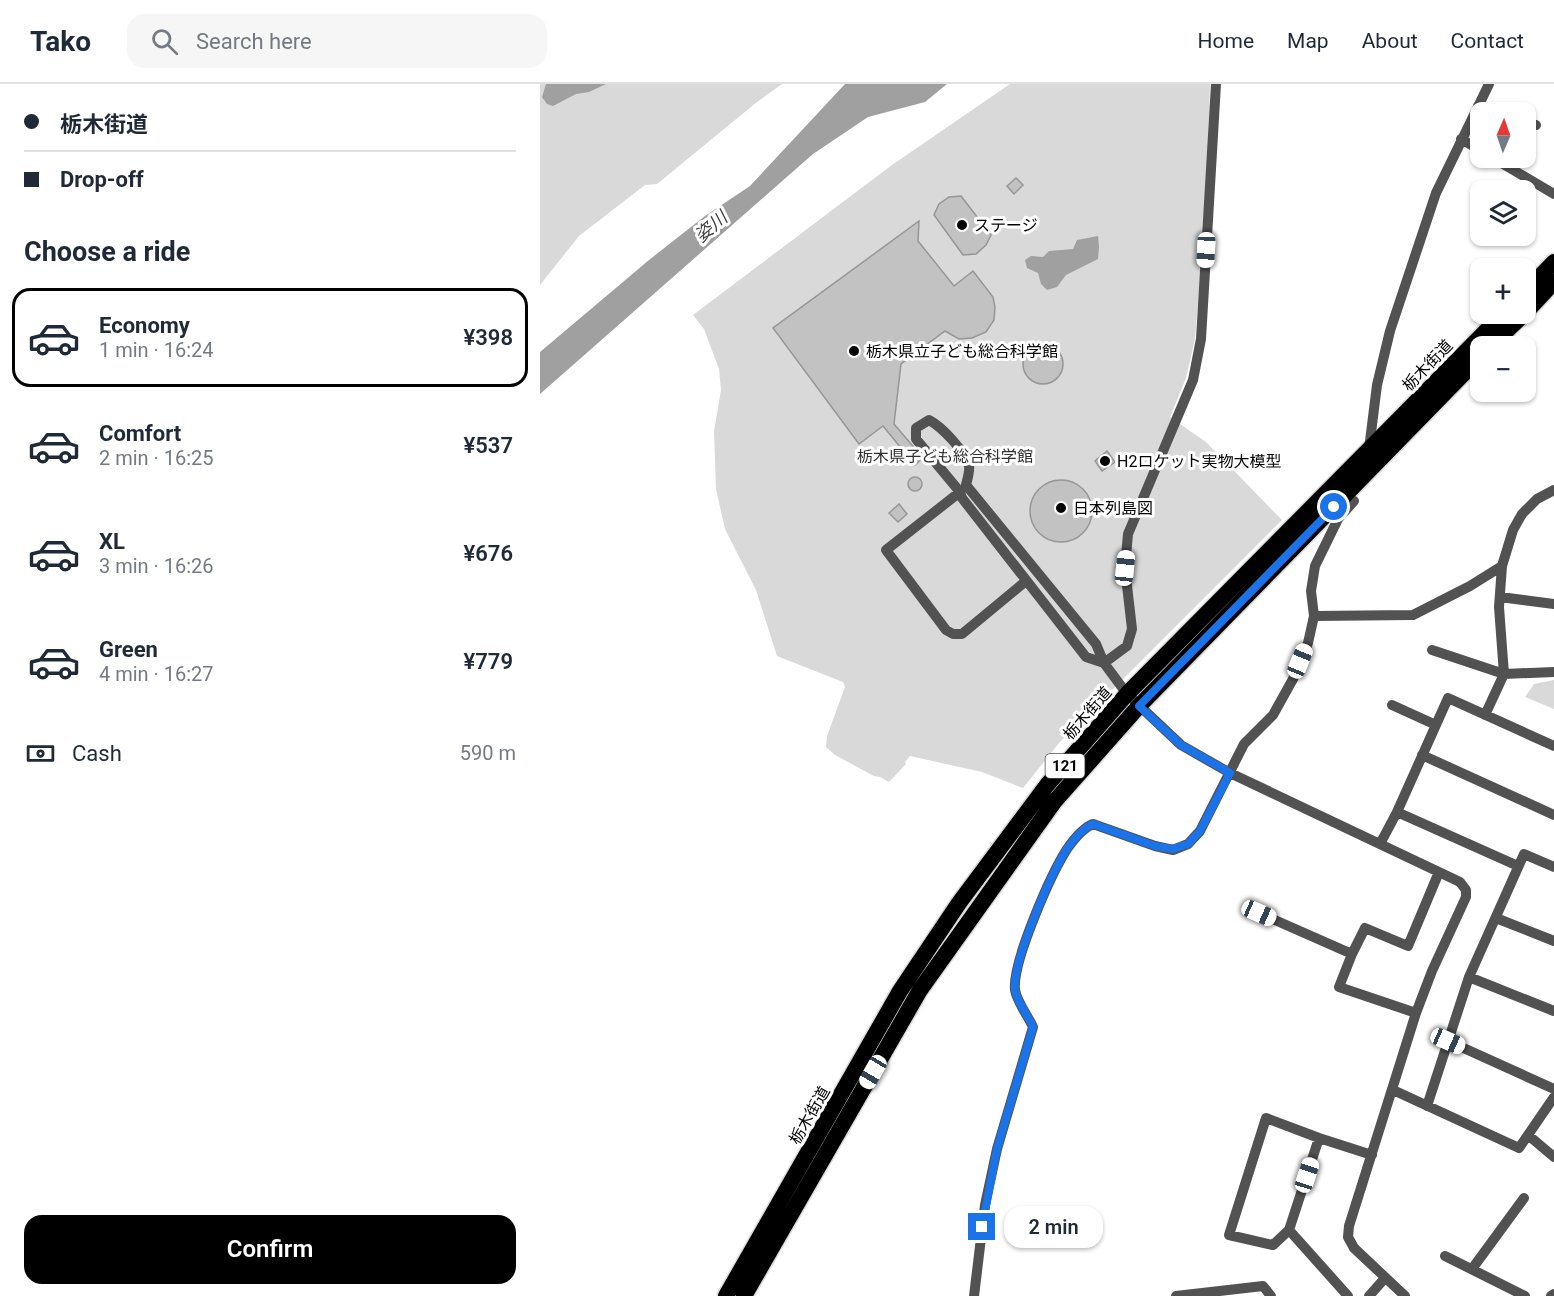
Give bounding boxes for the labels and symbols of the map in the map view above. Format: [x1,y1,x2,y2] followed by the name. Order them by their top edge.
[1470,102,1536,168] north arrow
[690,206,733,246] water label: 姿川
[974,216,1038,235] place label: ステージ
[955,218,969,232] marker: ステージ
[1196,232,1216,268] car
[1398,336,1456,395] street label: 栃木街道
[866,342,1058,361] place label: 栃木県立子ども総合科学館
[847,344,861,358] marker: 栃木県立子ども総合科学館
[857,447,1033,466] park label: 栃木県子ども総合科学館
[1117,452,1281,471] place label: H2ロケット実物大模型
[1098,454,1112,468] marker: H2ロケット実物大模型
[1320,493,1347,520] route start
[1073,499,1153,518] place label: 日本列島図
[1054,501,1068,515] marker: 日本列島図
[1114,549,1136,587] car
[1285,641,1315,681] car
[1059,683,1116,744] street label: 栃木街道
[1046,754,1084,778] road number: 121
[1239,897,1279,929] car
[1428,1025,1468,1057] car
[856,1052,890,1092] car
[785,1083,834,1148] street label: 栃木街道
[1293,1155,1321,1195] car
[1003,1206,1102,1248] callout: 2 min
[968,1213,995,1240] route end

